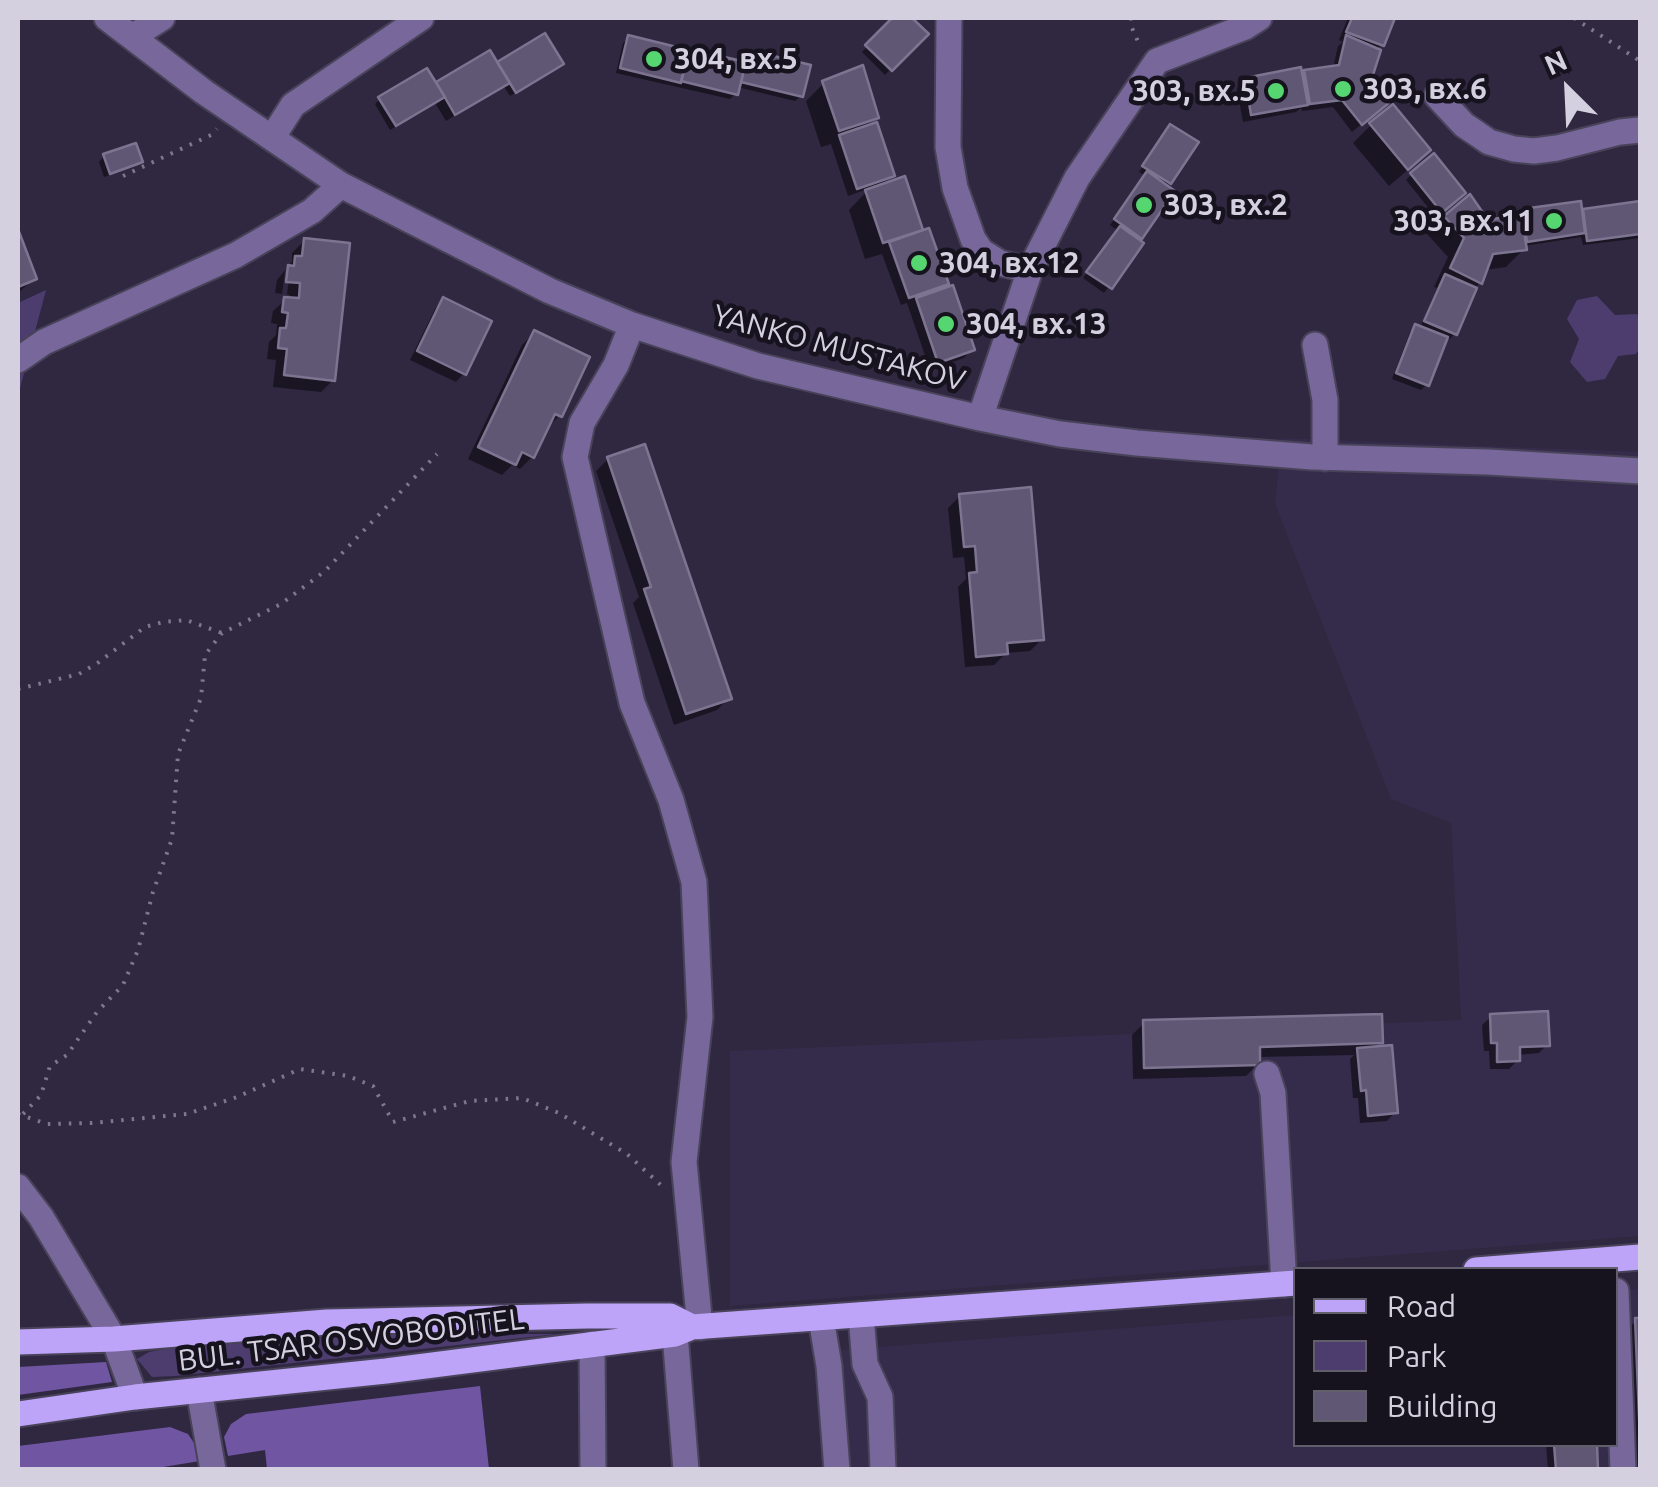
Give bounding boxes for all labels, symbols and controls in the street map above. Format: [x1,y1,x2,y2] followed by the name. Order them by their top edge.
[1518,40,1618,140] north arrow
[674,41,798,77] place label: 304, вх.5
[1540,44,1571,81] text: N
[643,48,665,70] marker: 304, вх.5
[1363,71,1487,107] place label: 303, вх.6
[1132,73,1256,109] place label: 303, вх.5
[1332,78,1354,100] marker: 303, вх.6
[1265,80,1287,102] marker: 303, вх.5
[1164,187,1288,223] place label: 303, вх.2
[1133,194,1155,216] marker: 303, вх.2
[1393,203,1534,239] place label: 303, вх.11
[1543,210,1565,232] marker: 303, вх.11
[939,245,1080,281] place label: 304, вх.12
[908,252,930,274] marker: 304, вх.12
[709,297,969,399] street label: YANKO MUSTAKOV
[966,306,1107,342] place label: 304, вх.13
[935,313,957,335] marker: 304, вх.13
[1293,1267,1618,1447] legend
[1387,1289,1456,1323] text: Road
[176,1301,526,1379] street label: BUL. TSAR OSVOBODITEL
[1387,1339,1447,1373] text: Park
[1387,1389,1498,1423] text: Building

